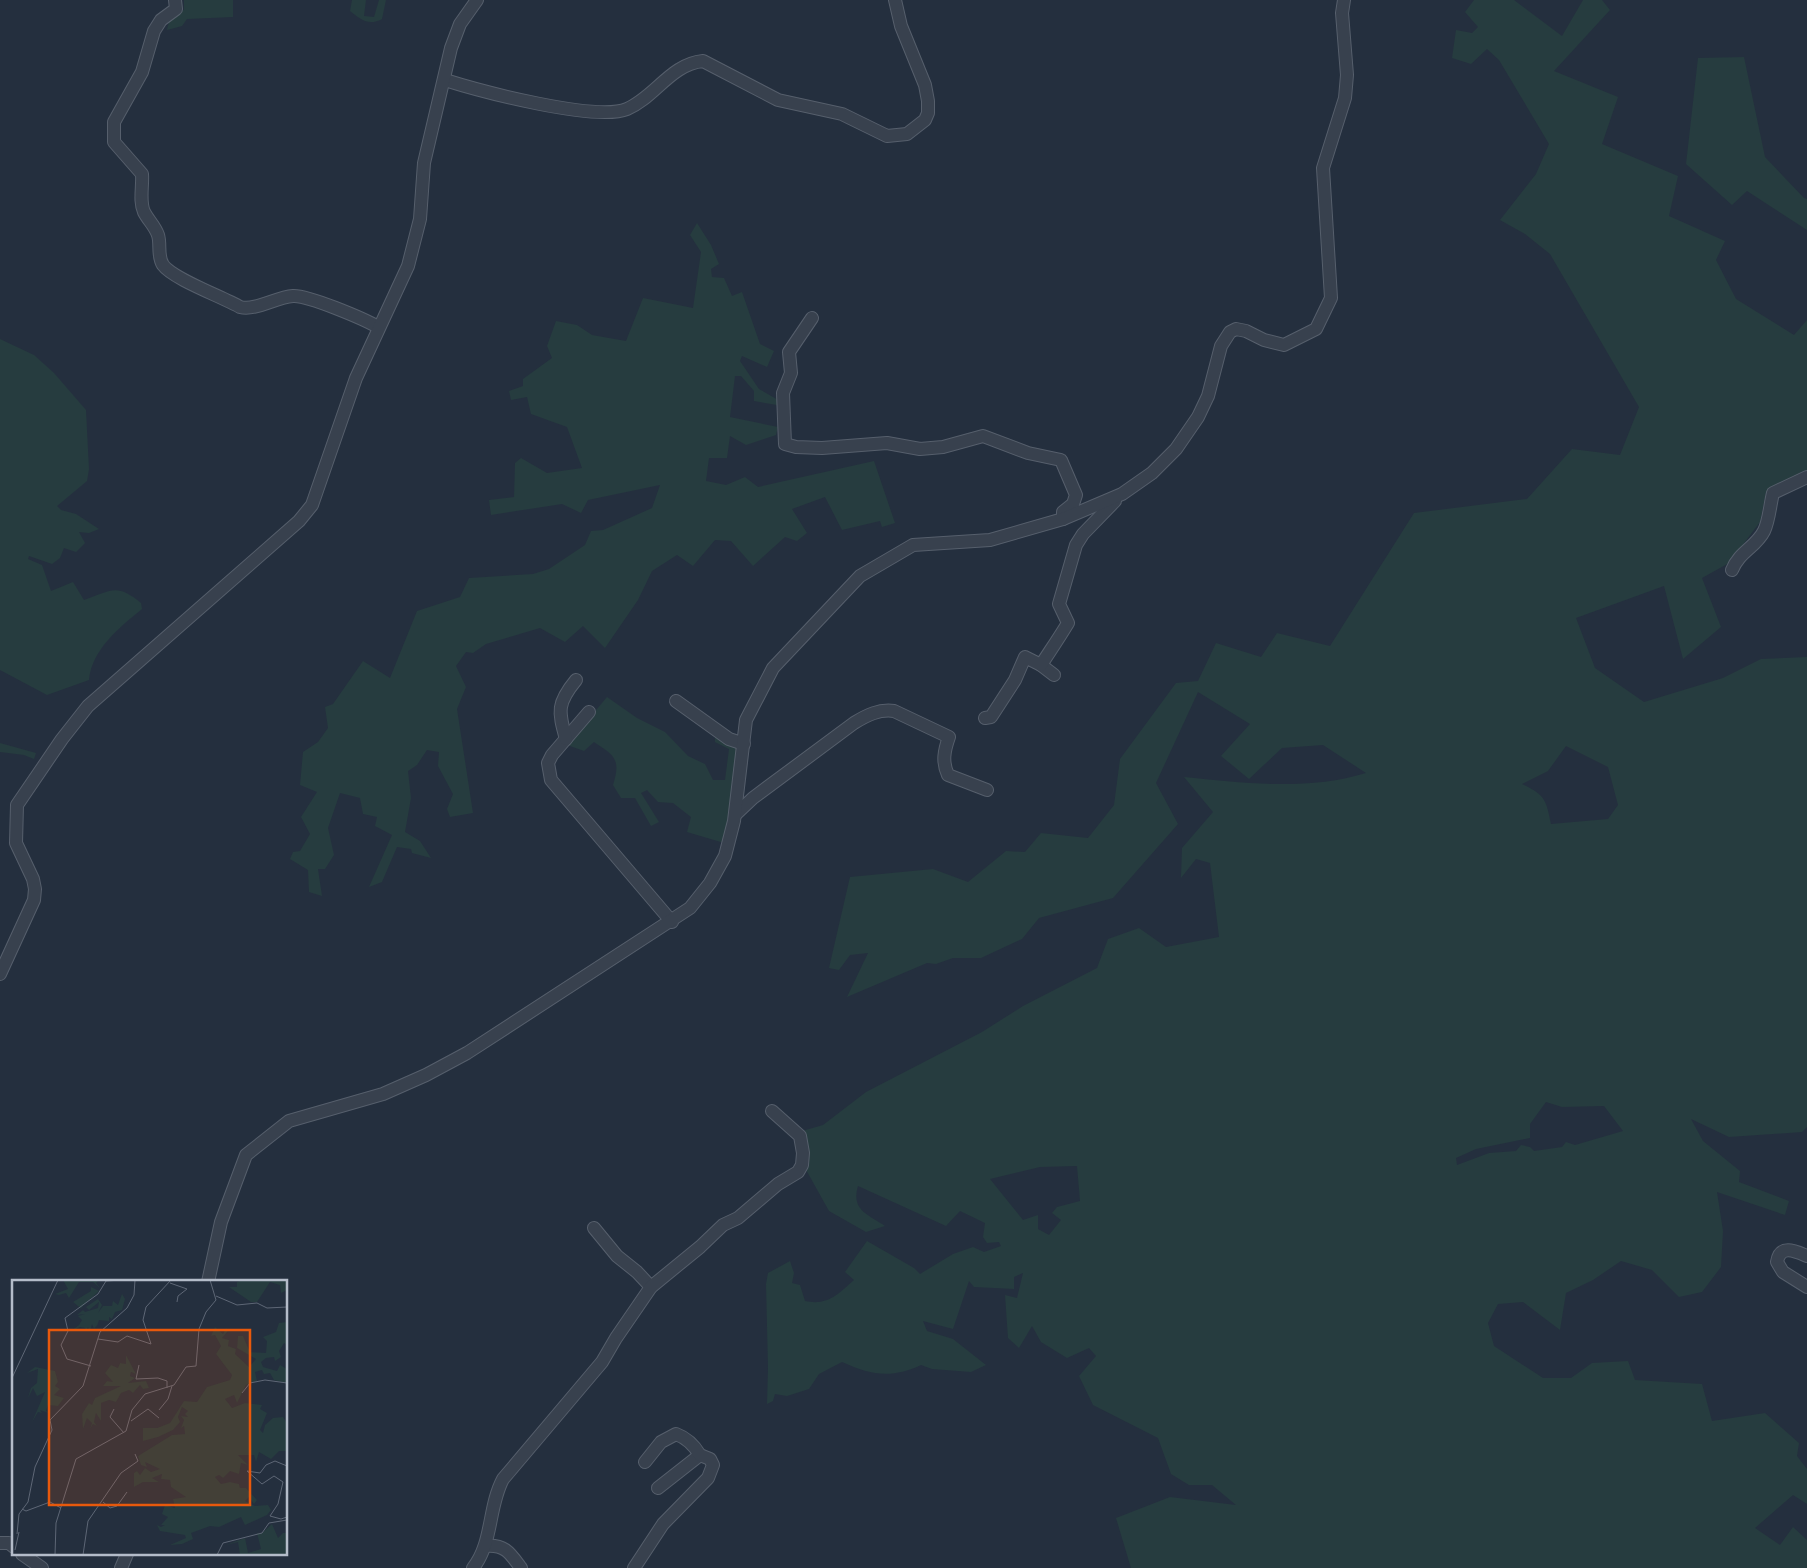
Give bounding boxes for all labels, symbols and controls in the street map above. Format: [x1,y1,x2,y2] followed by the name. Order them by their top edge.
[12,1280,288,1556] inset map

